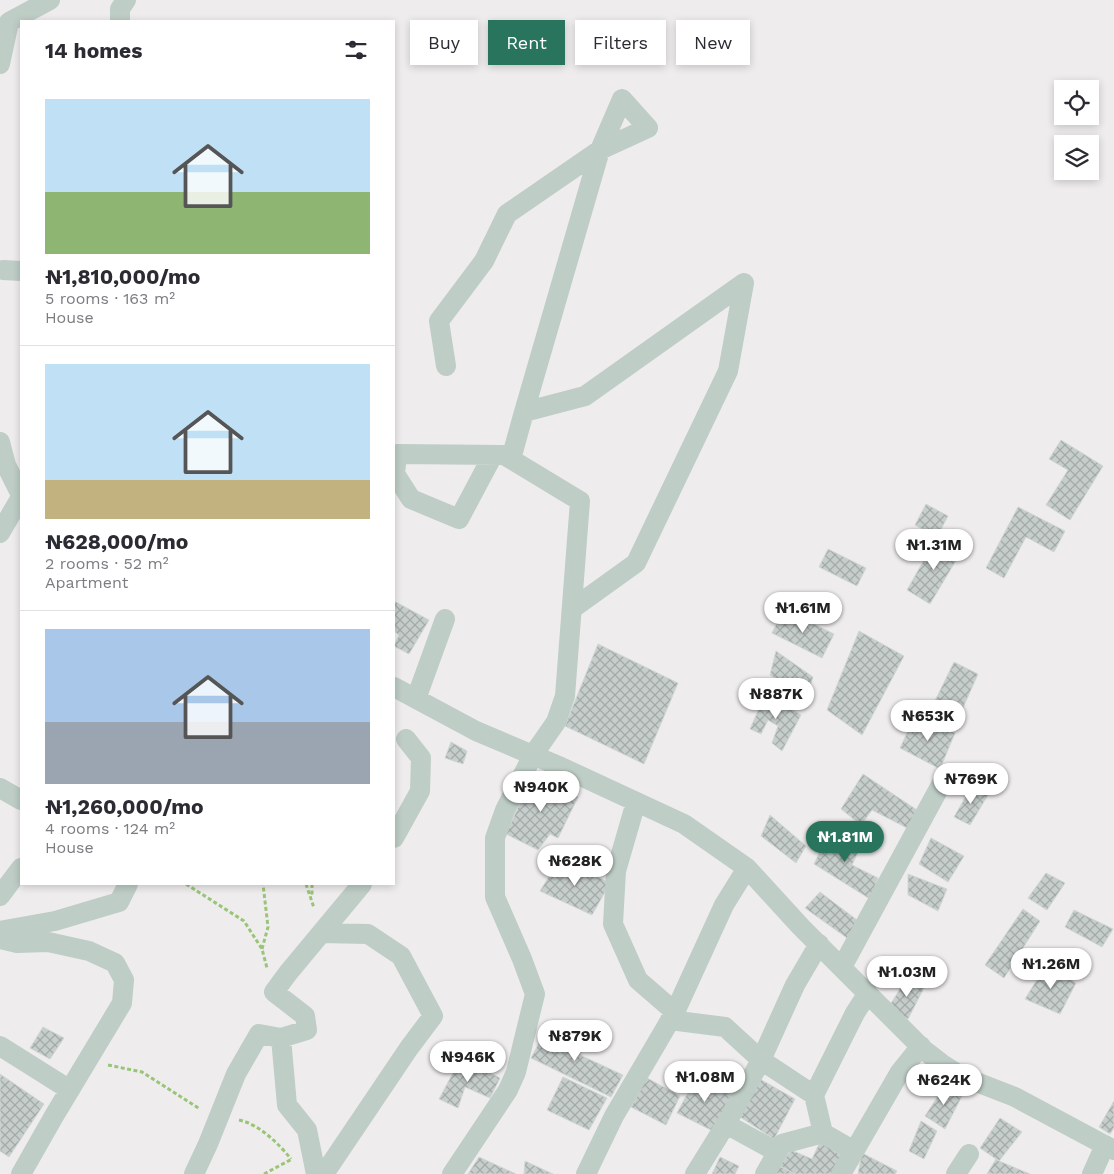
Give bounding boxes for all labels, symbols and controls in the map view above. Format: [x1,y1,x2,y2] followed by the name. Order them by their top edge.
[410,20,478,65] chip: Buy
[488,20,565,65] chip: Rent
[575,20,666,65] chip: Filters
[676,20,750,65] chip: New
[342,36,370,64] icon: filters
[45,38,142,63] text: 14 homes
[1054,80,1099,180] map controls
[1054,80,1099,125] button: locate
[163,131,253,221] icon: home
[1054,135,1099,180] button: layers
[45,264,200,289] text: ₦1,810,000/mo
[45,289,175,308] text: 5 rooms · 163 m²
[45,308,94,327] text: House
[163,397,253,487] icon: home
[893,528,975,571] pin: ₦1.31M
[45,529,188,554] text: ₦628,000/mo
[906,535,962,554] text: ₦1.31M
[45,554,169,573] text: 2 rooms · 52 m²
[45,573,128,592] text: Apartment
[762,592,844,634] pin: ₦1.61M
[775,598,831,617] text: ₦1.61M
[163,662,253,752] icon: home
[741,678,811,720] pin: ₦887K
[749,684,803,703] text: ₦887K
[893,700,963,742] pin: ₦653K
[902,706,954,725] text: ₦653K
[936,762,1006,805] pin: ₦769K
[944,769,998,788] text: ₦769K
[506,770,576,813] pin: ₦940K
[514,777,568,796] text: ₦940K
[45,794,204,819] text: ₦1,260,000/mo
[45,819,175,838] text: 4 rooms · 124 m²
[804,820,886,863] pin: ₦1.81M
[817,827,873,846] text: ₦1.81M
[45,838,94,857] text: House
[540,844,610,887] pin: ₦628K
[548,851,602,870] text: ₦628K
[1010,948,1092,990] pin: ₦1.26M
[1022,954,1080,973] text: ₦1.26M
[866,956,948,998] pin: ₦1.03M
[878,962,936,981] text: ₦1.03M
[540,1020,610,1062] pin: ₦879K
[548,1026,602,1045] text: ₦879K
[433,1040,503,1083] pin: ₦946K
[441,1047,495,1066] text: ₦946K
[664,1060,746,1103] pin: ₦1.08M
[909,1064,979,1106] pin: ₦624K
[675,1067,735,1086] text: ₦1.08M
[917,1070,971,1089] text: ₦624K

